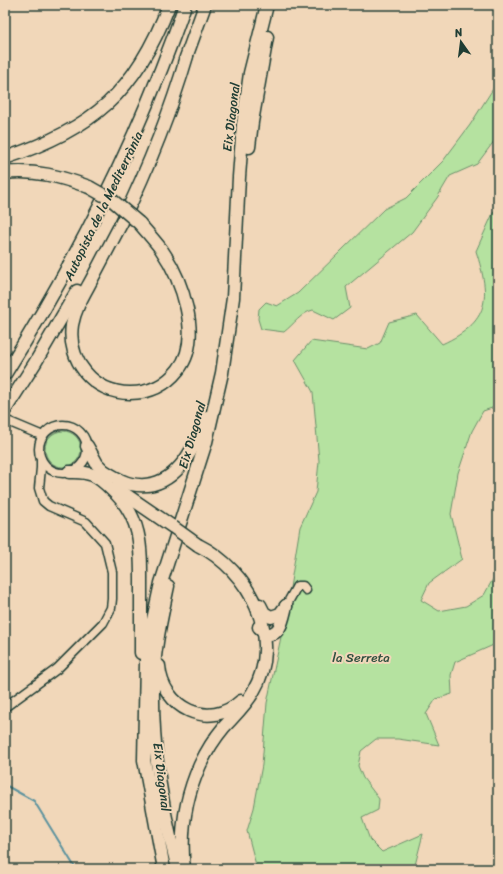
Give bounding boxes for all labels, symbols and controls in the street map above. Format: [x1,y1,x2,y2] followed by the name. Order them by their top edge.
[441,22,481,62] north arrow
[452,23,465,43] text: N
[215,81,247,153] street label: Eix Diagonal
[56,127,149,285] street label: Autopista de la Mediterrània
[171,398,213,471] street label: Eix Diagonal
[332,646,390,669] park label: la Serreta
[146,741,178,813] street label: Eix Diagonal

